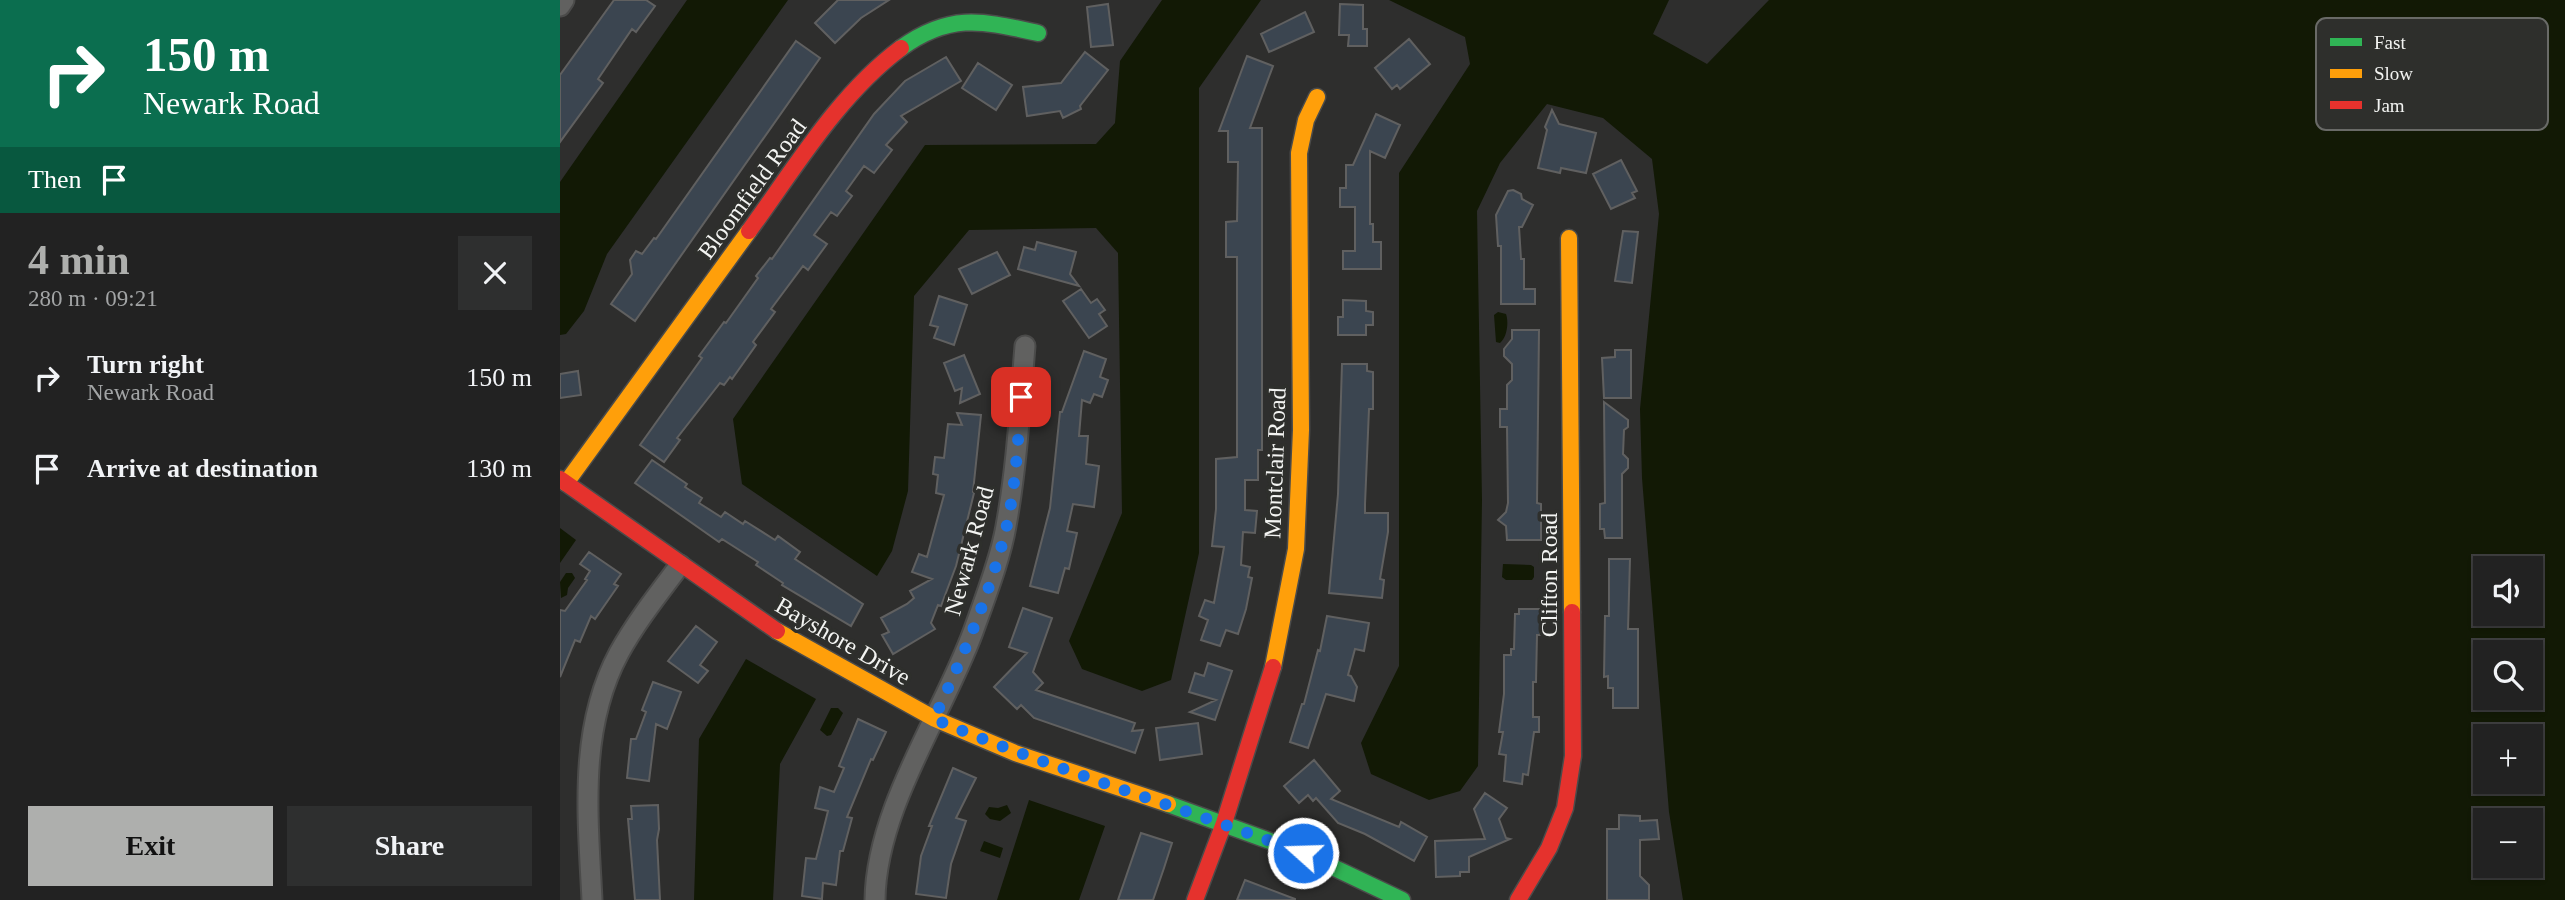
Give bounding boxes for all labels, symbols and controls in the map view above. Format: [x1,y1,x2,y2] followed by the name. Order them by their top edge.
[2316,18,2548,130] legend
[143,27,270,82] text: 150 m
[28,28,119,119] icon: right
[2374,32,2406,53] text: Fast
[2374,63,2413,84] text: Slow
[143,85,320,121] text: Newark Road
[2374,95,2405,116] text: Jam
[693,114,811,264] street label: Bloomfield Road
[95,161,133,199] icon: arrive
[28,165,81,194] text: Then
[458,236,532,310] button: close
[28,237,130,283] text: 4 min
[28,286,158,311] text: 280 m · 09:21
[87,350,204,379] text: Turn right
[28,359,66,397] icon: right
[466,363,532,392] text: 150 m
[991,367,1051,427] pin
[1002,378,1040,416] icon: arrive
[87,380,214,405] text: Newark Road
[1259,387,1291,539] street label: Montclair Road
[28,450,66,488] icon: arrive
[87,454,318,483] text: Arrive at destination
[466,454,532,483] text: 130 m
[939,484,999,618] street label: Newark Road
[1536,513,1562,637] street label: Clifton Road
[2473,556,2543,878] map controls
[2473,556,2543,626] button: sound
[771,592,915,690] street label: Bayshore Drive
[2473,640,2543,710] button: search
[2473,724,2543,794] button: +
[28,806,273,886] button: Exit
[287,806,532,886] button: Share
[2473,808,2543,878] button: −
[1266,816,1340,890] position arrow

